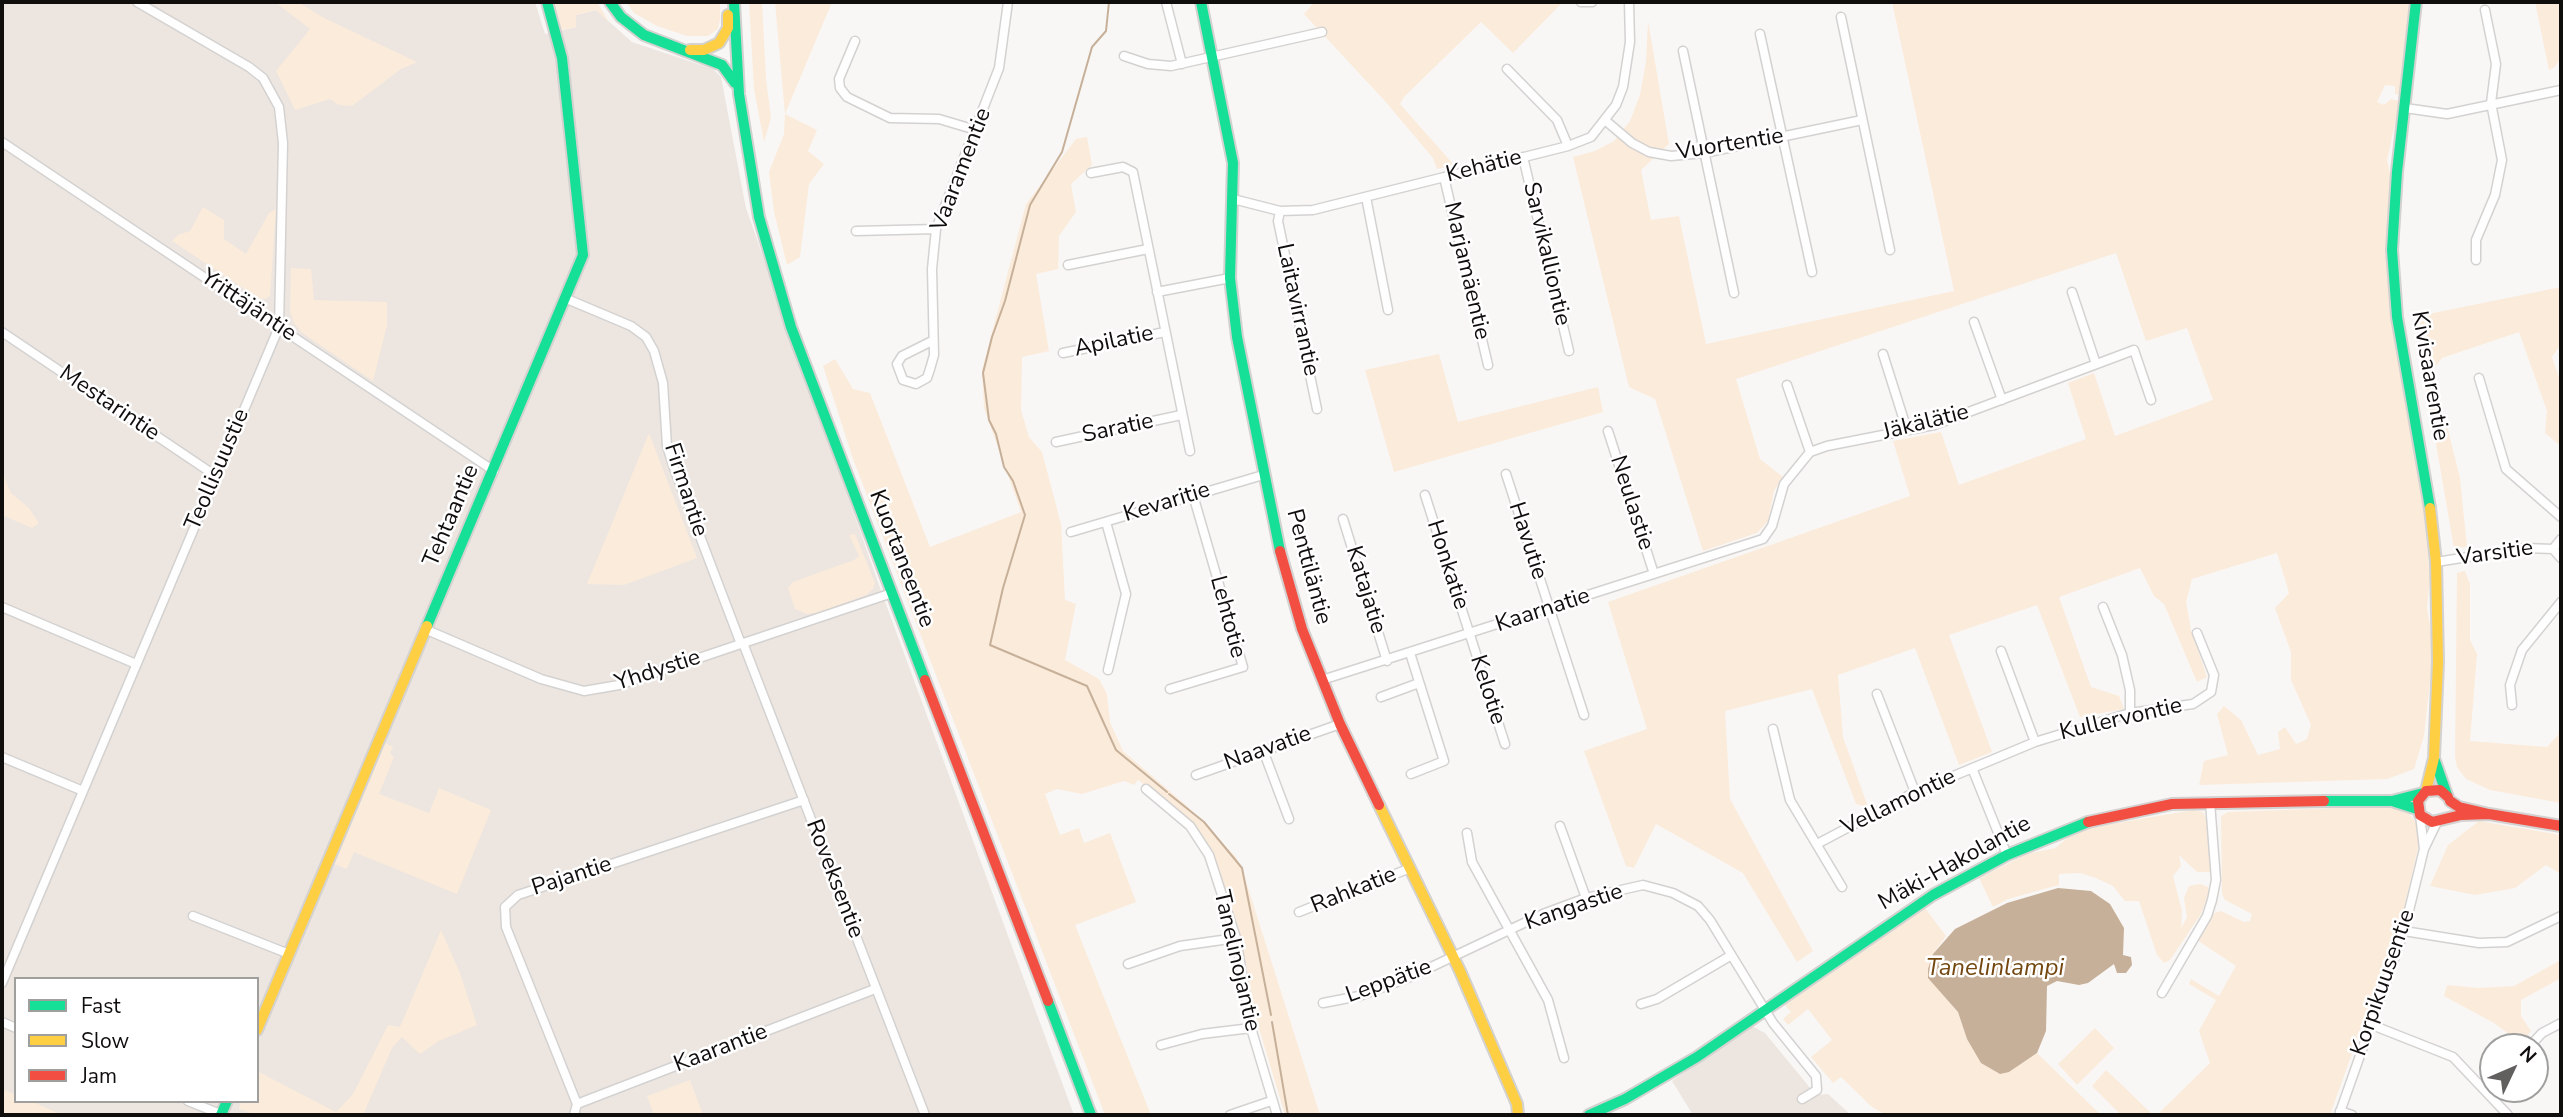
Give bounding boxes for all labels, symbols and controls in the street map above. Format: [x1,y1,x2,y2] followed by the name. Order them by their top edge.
[926,104,998,236] street label: Vaaramentie
[1674,123,1786,167] street label: Vuortentie
[1443,144,1525,190] street label: Kehätie
[1516,180,1576,328] street label: Sarvikalliontie
[1437,199,1495,343] street label: Marjamäentie
[1270,241,1324,379] street label: Laitavirrantie
[195,264,301,348] street label: Yrittäjäntie
[2404,309,2454,443] street label: Kivisaarentie
[1072,320,1156,364] street label: Apilatie
[53,360,165,448] street label: Mestarintie
[1880,399,1972,447] street label: Jäkälätie
[180,405,256,535] street label: Teollisuustie
[1080,408,1156,450] street label: Saratie
[657,440,713,540] street label: Firmantie
[1603,452,1659,554] street label: Neulastie
[418,461,486,571] street label: Tehtaantie
[1120,477,1214,529] street label: Kevaritie
[862,486,940,632] street label: Kuortaneentie
[1502,499,1552,583] street label: Havutie
[1279,506,1337,628] street label: Penttiläntie
[1420,517,1474,613] street label: Honkatie
[2455,535,2535,573] street label: Varsitie
[1339,543,1391,637] street label: Katajatie
[1203,573,1251,661] street label: Lehtotie
[1492,583,1594,639] street label: Kaarnatie
[612,644,704,698] street label: Yhdystie
[1463,652,1511,728] street label: Kelotie
[2057,693,2185,747] street label: Kullervontie
[1221,721,1315,777] street label: Naavatie
[1837,763,1961,843] street label: Vellamontie
[1874,811,2036,917] street label: Mäki-Hakolantie
[799,816,869,942] street label: Roveksentie
[529,851,615,903] street label: Pajantie
[1307,861,1401,921] street label: Rahkatie
[1521,878,1627,938] street label: Kangastie
[1206,888,1266,1034] street label: Tanelinojantie
[2346,906,2422,1060] street label: Korpikuusentie
[1342,954,1436,1010] street label: Leppätie
[1926,955,2064,983] water label: Tanelinlampi
[14,977,259,1103] legend
[81,992,121,1020] text: Fast
[670,1019,772,1079] street label: Kaarantie
[81,1027,129,1055] text: Slow
[2479,1033,2549,1103] north arrow
[2513,1041,2542,1069] text: N
[81,1062,117,1090] text: Jam

